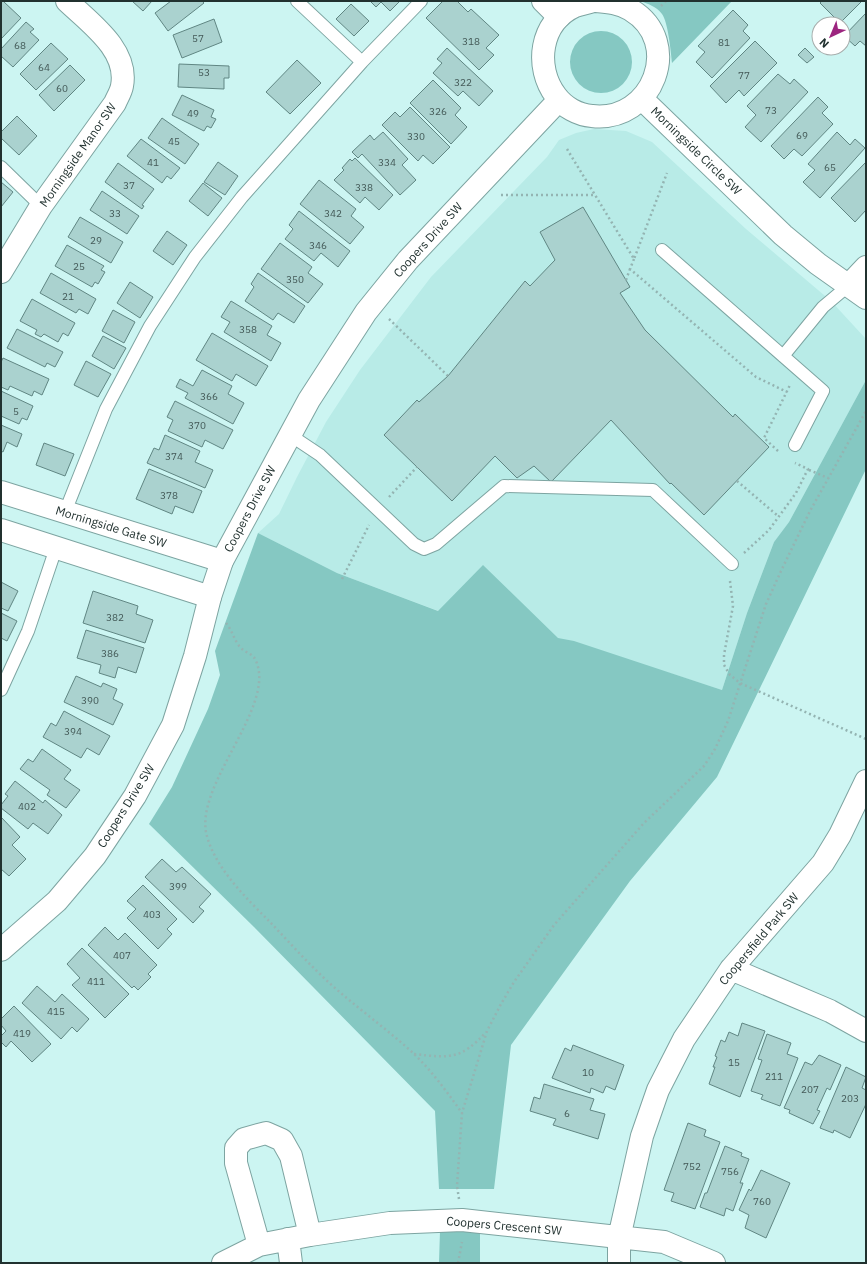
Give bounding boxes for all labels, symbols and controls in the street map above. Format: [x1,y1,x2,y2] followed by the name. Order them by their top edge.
[811,16,851,56] north arrow
[192,32,204,45] house number: 57
[462,35,480,48] house number: 318
[816,35,832,51] text: N
[718,36,730,49] house number: 81
[14,39,26,52] house number: 68
[38,61,50,74] house number: 64
[198,66,210,79] house number: 53
[738,69,750,82] house number: 77
[454,76,472,89] house number: 322
[56,82,68,95] house number: 60
[36,100,119,210] street label: Morningside Manor SW
[648,103,745,198] street label: Morningside Circle SW
[765,104,777,117] house number: 73
[429,105,447,118] house number: 326
[187,107,199,120] house number: 49
[796,129,808,142] house number: 69
[407,130,425,143] house number: 330
[168,135,180,148] house number: 45
[147,156,159,169] house number: 41
[378,156,396,169] house number: 334
[824,161,836,174] house number: 65
[123,179,135,192] house number: 37
[355,181,373,194] house number: 338
[390,199,465,280] street label: Coopers Drive SW
[109,207,121,220] house number: 33
[324,207,342,220] house number: 342
[90,234,102,247] house number: 29
[309,239,327,252] house number: 346
[73,260,85,273] house number: 25
[286,273,304,286] house number: 350
[62,290,74,303] house number: 21
[239,323,257,336] house number: 358
[200,390,218,403] house number: 366
[13,405,19,418] house number: 5
[188,419,206,432] house number: 370
[165,450,183,463] house number: 374
[220,463,279,555] street label: Coopers Drive SW
[160,489,178,502] house number: 378
[54,503,169,551] street label: Morningside Gate SW
[106,611,124,624] house number: 382
[101,647,119,660] house number: 386
[81,694,99,707] house number: 390
[64,725,82,738] house number: 394
[94,761,158,850] street label: Coopers Drive SW
[18,800,36,813] house number: 402
[169,880,187,893] house number: 399
[716,889,802,988] street label: Coopersfield Park SW
[143,908,161,921] house number: 403
[113,949,131,962] house number: 407
[87,975,105,988] house number: 411
[47,1005,65,1018] house number: 415
[13,1027,31,1040] house number: 419
[728,1056,740,1069] house number: 15
[582,1066,594,1079] house number: 10
[765,1070,783,1083] house number: 211
[801,1083,819,1096] house number: 207
[841,1092,859,1105] house number: 203
[564,1107,570,1120] house number: 6
[683,1160,701,1173] house number: 752
[721,1165,739,1178] house number: 756
[753,1195,771,1208] house number: 760
[446,1213,563,1238] street label: Coopers Crescent SW

